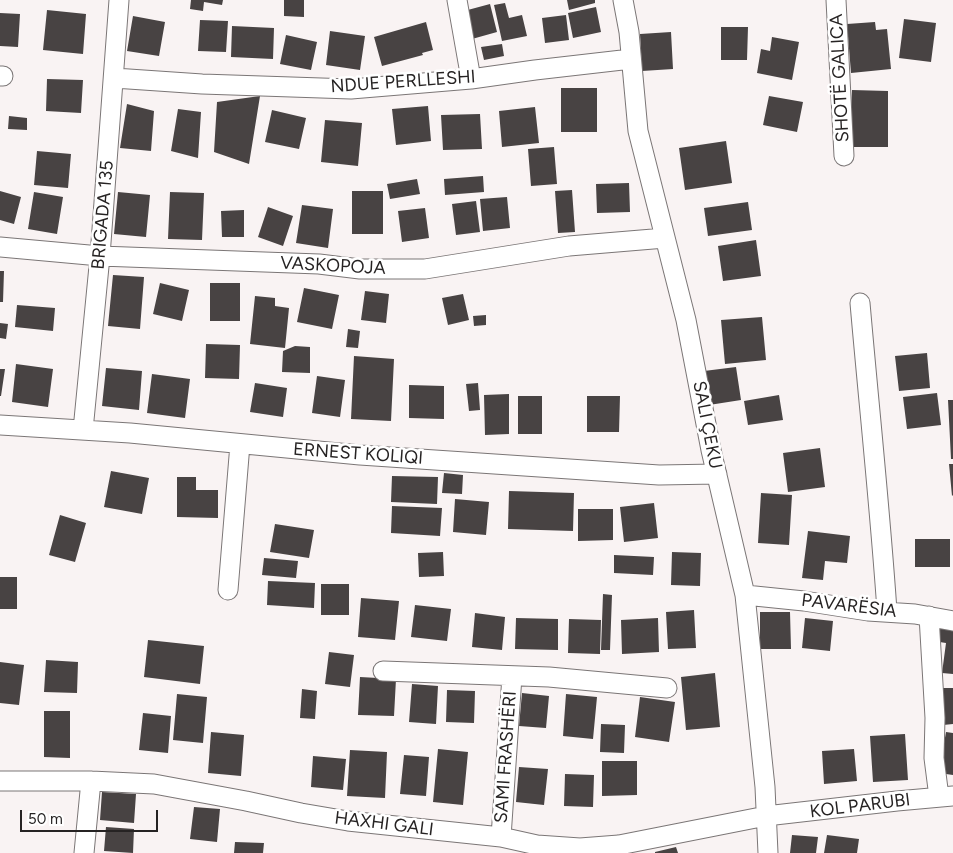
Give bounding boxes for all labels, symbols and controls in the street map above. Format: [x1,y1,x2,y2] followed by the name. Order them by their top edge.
[826,13,854,143] street label: SHOTË GALICA
[330,66,476,98] street label: NDUE PERLLESHI
[87,160,119,270] street label: BRIGADA 135
[280,252,386,280] street label: VASKOPOJA
[688,379,726,471] street label: SALI ÇEKU
[292,439,424,469] street label: ERNEST KOLIQI
[800,589,898,623] street label: PAVARËSIA
[491,690,521,824] street label: SAMI FRASHËRI
[808,789,912,823] street label: KOL PARUBI
[22,800,160,832] scale bar
[333,807,435,841] street label: HAXHI GALI
[28,810,63,828] text: 50 m

